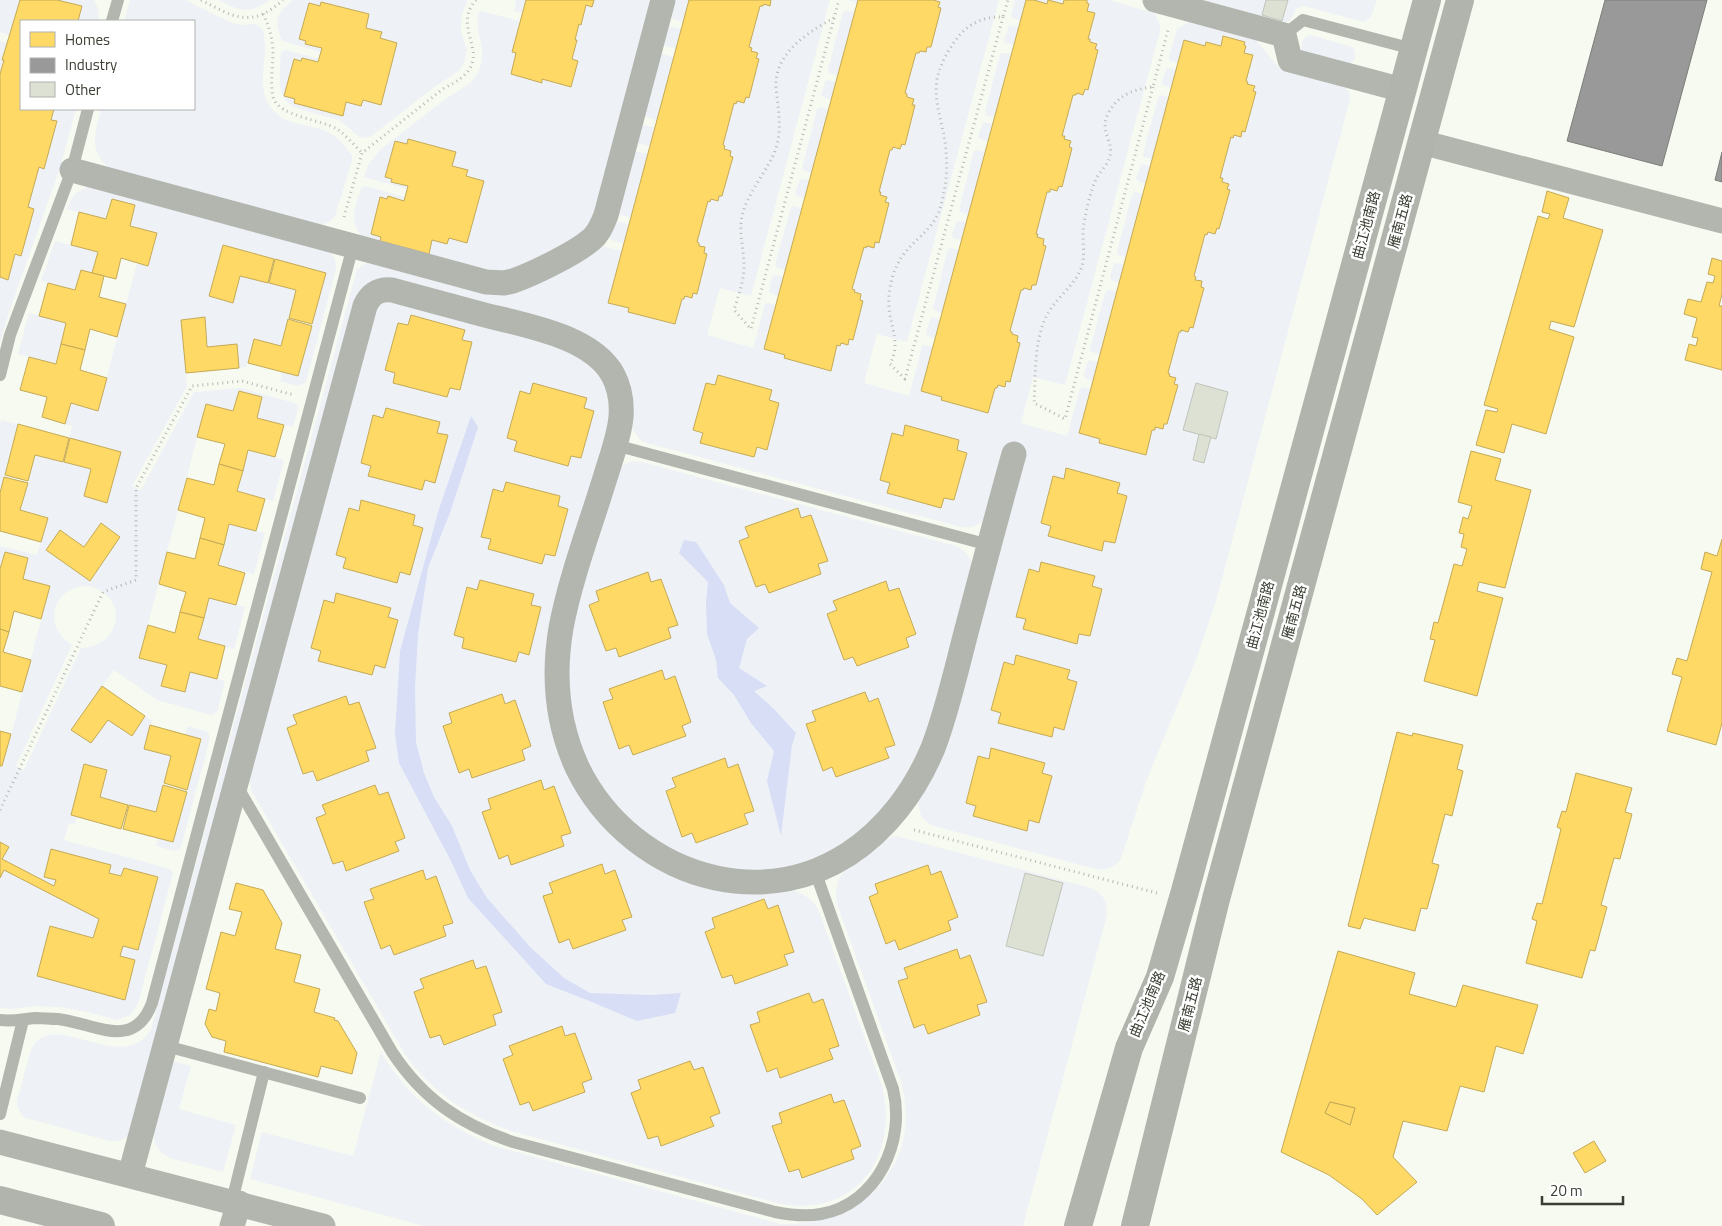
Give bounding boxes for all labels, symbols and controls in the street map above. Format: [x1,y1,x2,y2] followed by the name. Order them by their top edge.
[20,20,195,110] legend
[65,28,110,51] text: Homes
[65,53,117,76] text: Industry
[65,78,101,101] text: Other
[1346,188,1385,261] street label: 曲江池南路
[1382,191,1417,251] street label: 雁南五路
[1240,578,1279,651] street label: 曲江池南路
[1276,582,1311,642] street label: 雁南五路
[1123,967,1170,1040] street label: 曲江池南路
[1173,974,1206,1034] street label: 雁南五路
[1542,1174,1623,1206] scale bar
[1550,1179,1583,1202] text: 20 m

